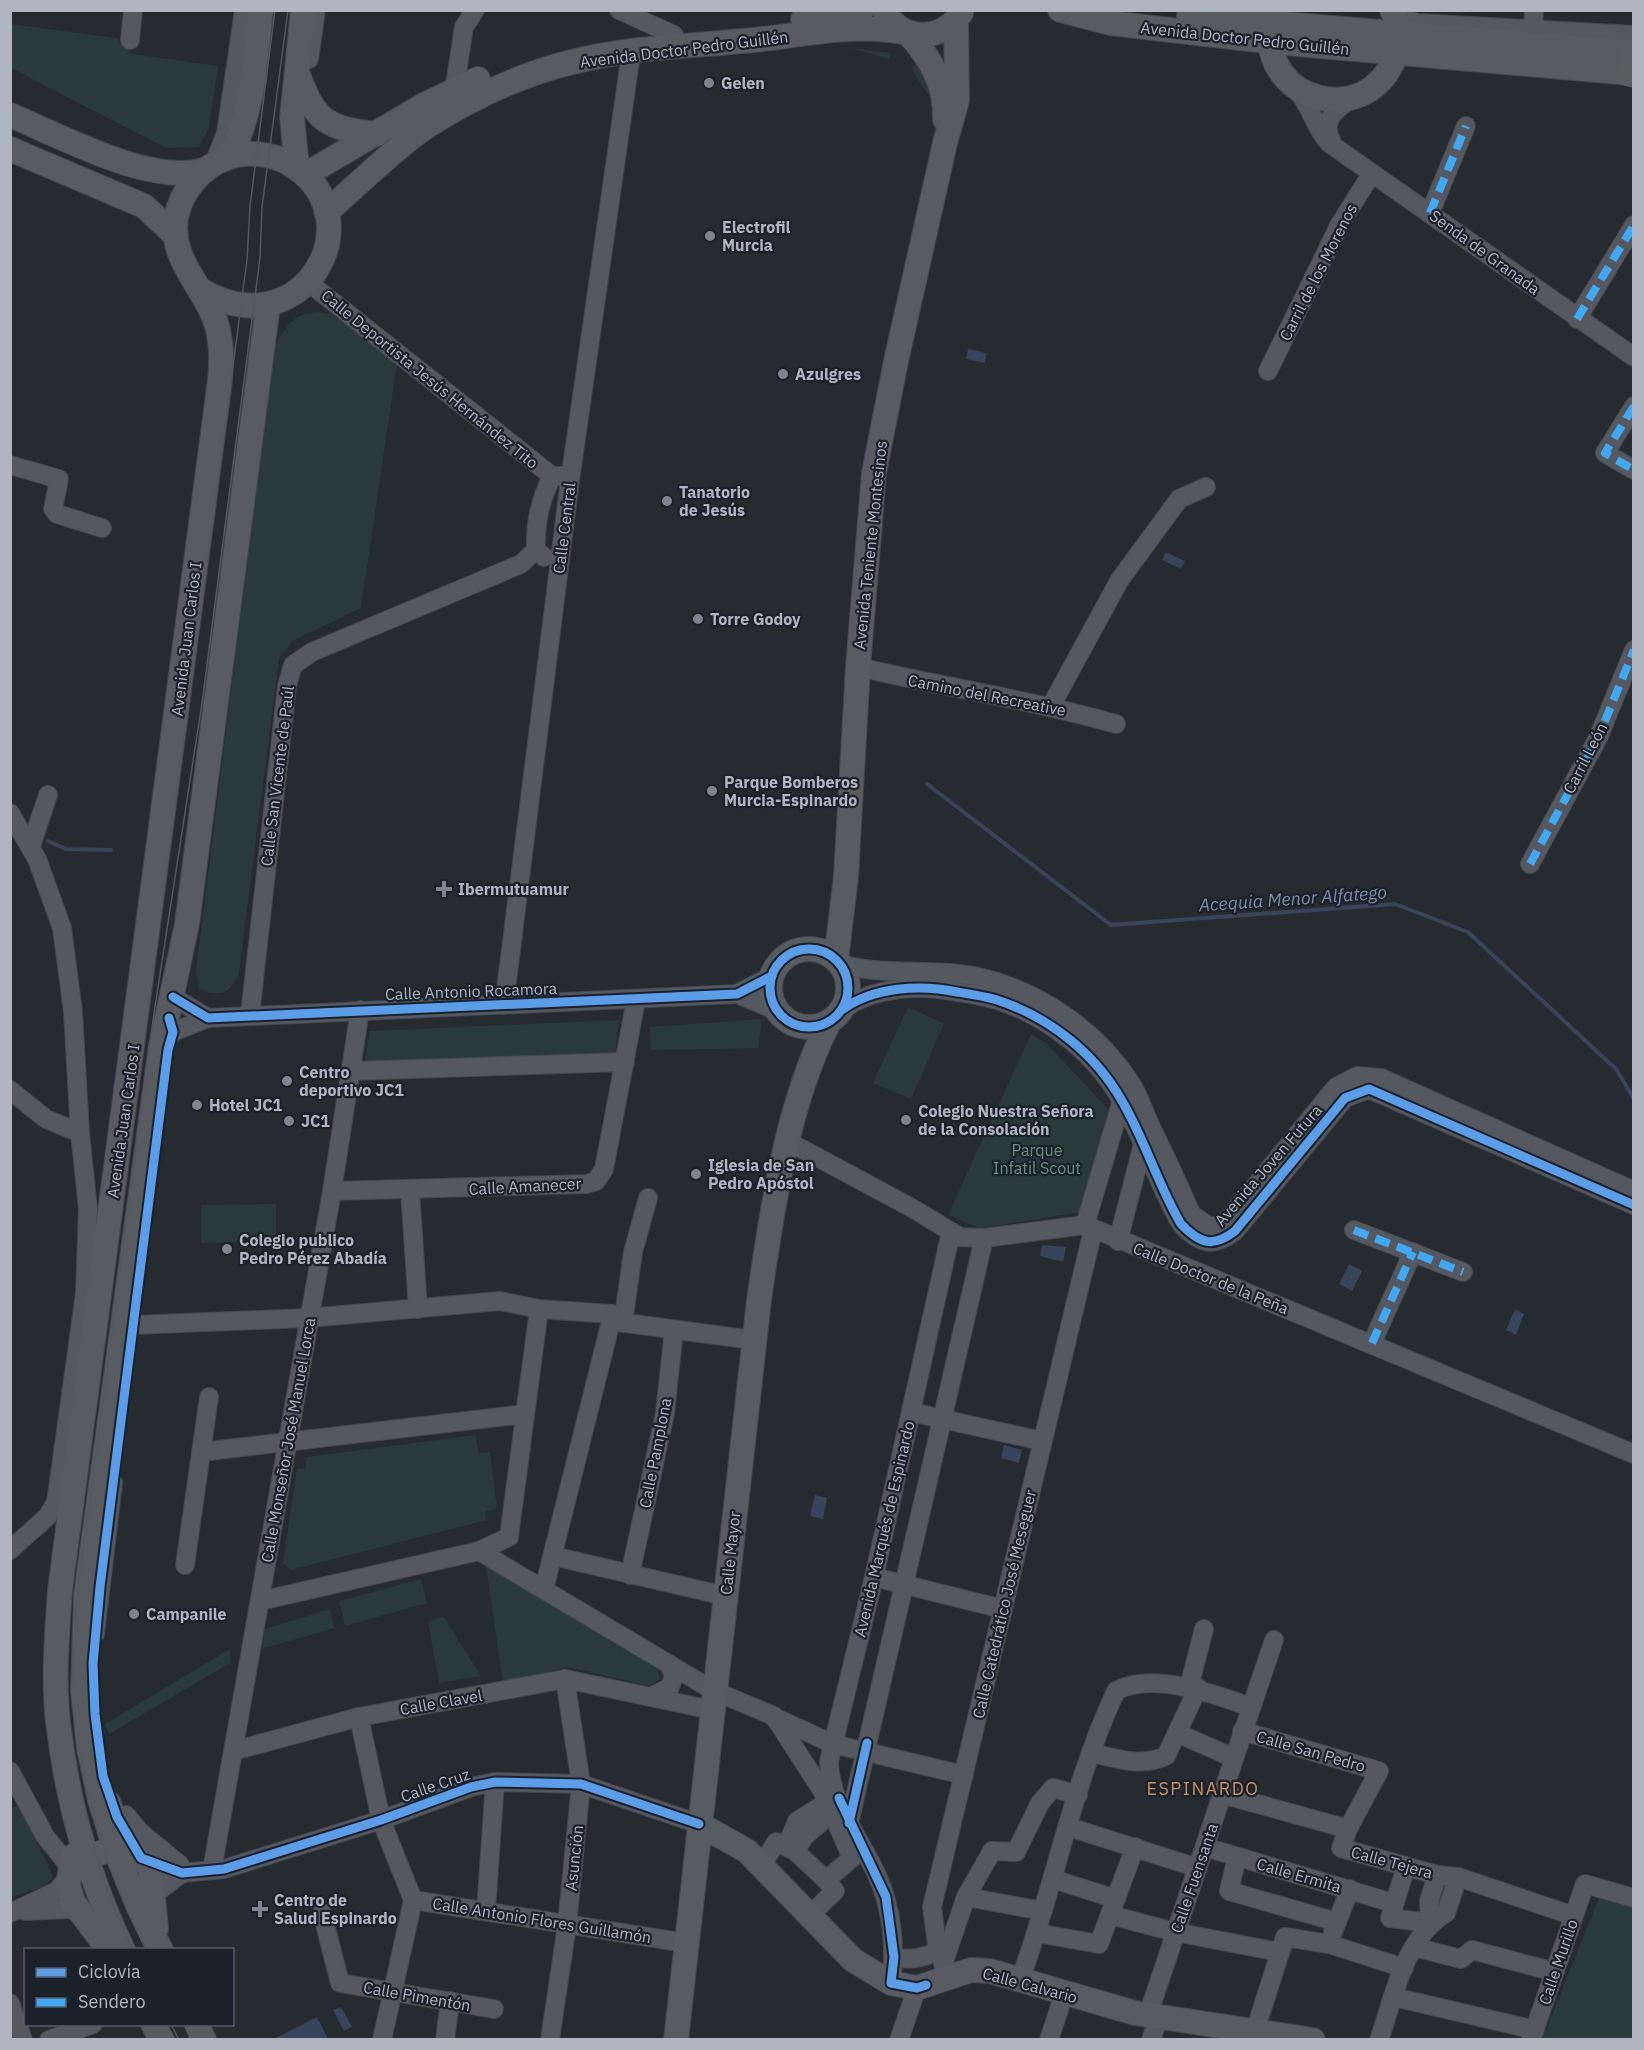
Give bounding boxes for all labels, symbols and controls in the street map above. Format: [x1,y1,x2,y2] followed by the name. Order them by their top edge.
[1140,17,1350,59] street label: Avenida Doctor Pedro Guillén
[579,26,789,72] street label: Avenida Doctor Pedro Guillén
[721,73,765,93] place label: Gelen
[702,76,716,90] marker: Gelen
[1275,200,1361,344] street label: Carril de los Morenos
[1426,205,1544,299] street label: Senda de Granada
[722,217,791,255] place label: Electrofil Murcia
[703,229,717,243] marker: Electrofil Murcia
[317,285,543,473] street label: Calle Deportista Jesús Hernández Tito
[795,364,861,384] place label: Azulgres
[776,367,790,381] marker: Azulgres
[849,439,891,651] street label: Avenida Teniente Montesinos
[548,481,580,575] street label: Calle Central
[679,482,750,520] place label: Tanatorio de Jesús
[660,494,674,508] marker: Tanatorio de Jesús
[167,561,205,717] street label: Avenida Juan Carlos I
[710,609,801,629] place label: Torre Godoy
[691,612,705,626] marker: Torre Godoy
[906,670,1068,720] street label: Camino del Recreative
[256,685,298,867] street label: Calle San Vicente de Paúl
[1559,719,1611,797] street label: Carril León
[724,772,858,810] place label: Parque Bomberos Murcia-Espinardo
[705,784,719,798] marker: Parque Bomberos Murcia-Espinardo
[458,879,570,899] place label: Ibermutuamur
[435,880,453,898] marker: Ibermutuamur
[1197,880,1388,917] water label: Acequia Menor Alfatego
[385,978,558,1004] street label: Calle Antonio Rocamora
[102,1043,144,1199] street label: Avenida Juan Carlos I
[299,1062,404,1100] place label: Centro deportivo JC1
[280,1074,294,1088] marker: Centro deportivo JC1
[209,1095,283,1115] place label: Hotel JC1
[190,1098,204,1112] marker: Hotel JC1
[1210,1100,1326,1230] street label: Avenida Joven Futura
[918,1101,1094,1139] place label: Colegio Nuestra Señora de la Consolación
[301,1111,330,1131] place label: JC1
[899,1113,913,1127] marker: Colegio Nuestra Señora de la Consolación
[282,1114,296,1128] marker: JC1
[993,1140,1081,1178] park label: Parque Infatil Scout
[708,1155,814,1193] place label: Iglesia de San Pedro Apóstol
[689,1167,703,1181] marker: Iglesia de San Pedro Apóstol
[468,1173,582,1199] street label: Calle Amanecer
[239,1230,387,1268] place label: Colegio publico Pedro Pérez Abadía
[1130,1238,1292,1319] street label: Calle Doctor de la Peña
[220,1242,234,1256] marker: Colegio publico Pedro Pérez Abadía
[257,1316,319,1564] street label: Calle Monseñor José Manuel Lorca
[635,1396,676,1510] street label: Calle Pamplona
[849,1419,919,1639] street label: Avenida Marqués de Espinardo
[968,1487,1040,1720] street label: Calle Catedrático José Meseguer
[716,1510,744,1596] street label: Calle Mayor
[146,1604,227,1624] place label: Campanile
[127,1607,141,1621] marker: Campanile
[398,1685,484,1719] street label: Calle Clavel
[1254,1726,1368,1776] street label: Calle San Pedro
[398,1764,472,1806] street label: Calle Cruz
[1146,1777,1260,1800] district label: ESPINARDO
[1166,1820,1222,1936] street label: Calle Fuensanta
[561,1824,587,1892] street label: Asunción
[1349,1842,1435,1883] street label: Calle Tejera
[1254,1853,1344,1897] street label: Calle Ermita
[274,1890,397,1928] place label: Centro de Salud Espinardo
[431,1893,653,1947] street label: Calle Antonio Flores Guillamón
[251,1900,269,1918] marker: Centro de Salud Espinardo
[1534,1917,1582,2007] street label: Calle Murillo
[24,1948,234,2026] legend
[78,1960,141,1983] text: Ciclovía
[980,1963,1080,2007] street label: Calle Calvario
[362,1977,472,2015] street label: Calle Pimentón
[78,1990,145,2013] text: Sendero

